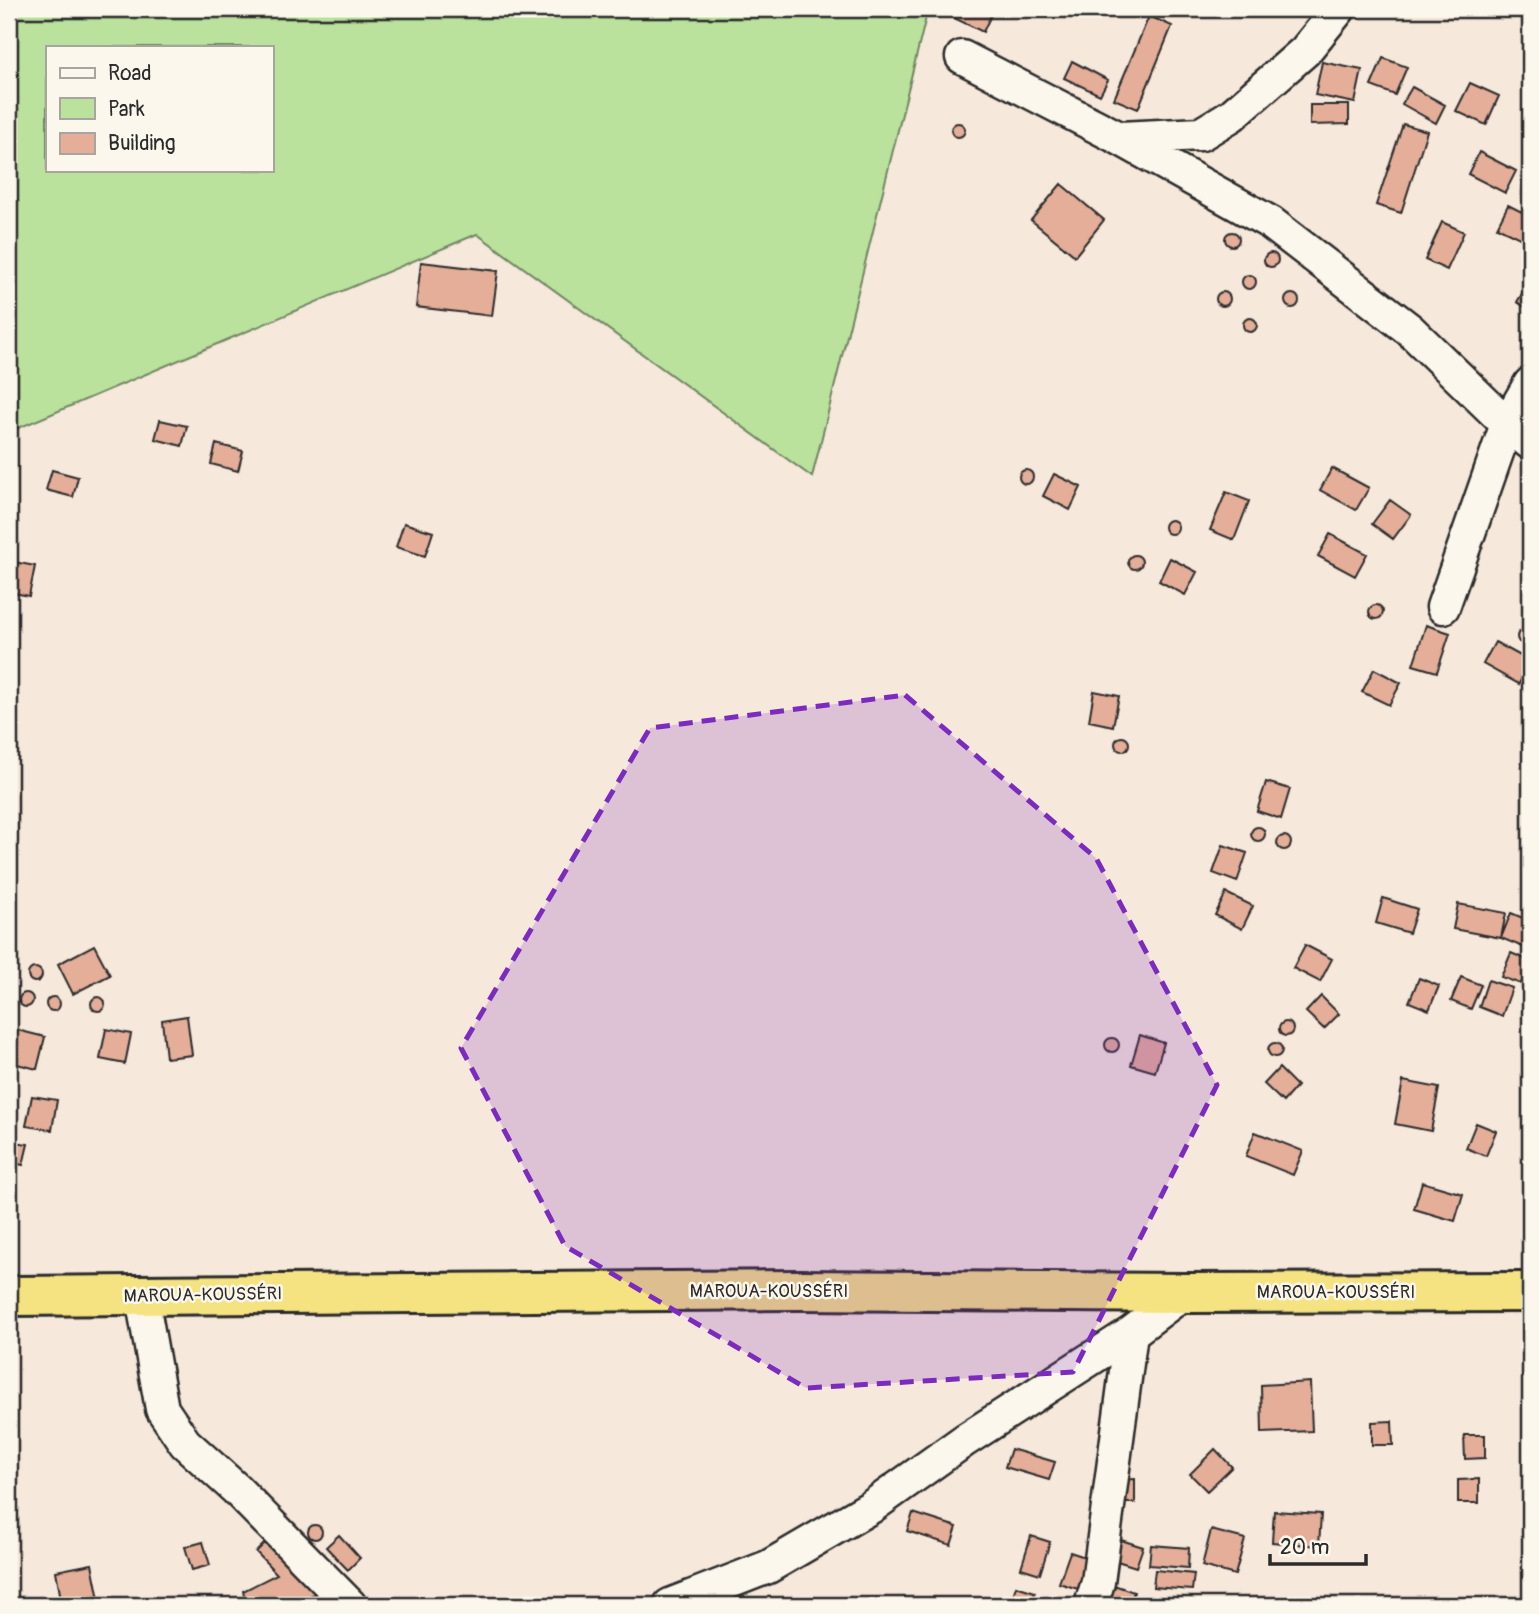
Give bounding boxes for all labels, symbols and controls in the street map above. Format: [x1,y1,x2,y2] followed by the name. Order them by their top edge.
[46,46,273,172] legend
[108,60,152,87] text: Road
[108,96,145,123] text: Park
[108,130,175,157] text: Building
[690,1280,848,1303] street label: MAROUA-KOUSSÉRI
[1257,1281,1415,1304] street label: MAROUA-KOUSSÉRI
[124,1282,282,1308] street label: MAROUA-KOUSSÉRI
[1270,1523,1366,1567] scale bar
[1280,1534,1329,1561] text: 20 m

